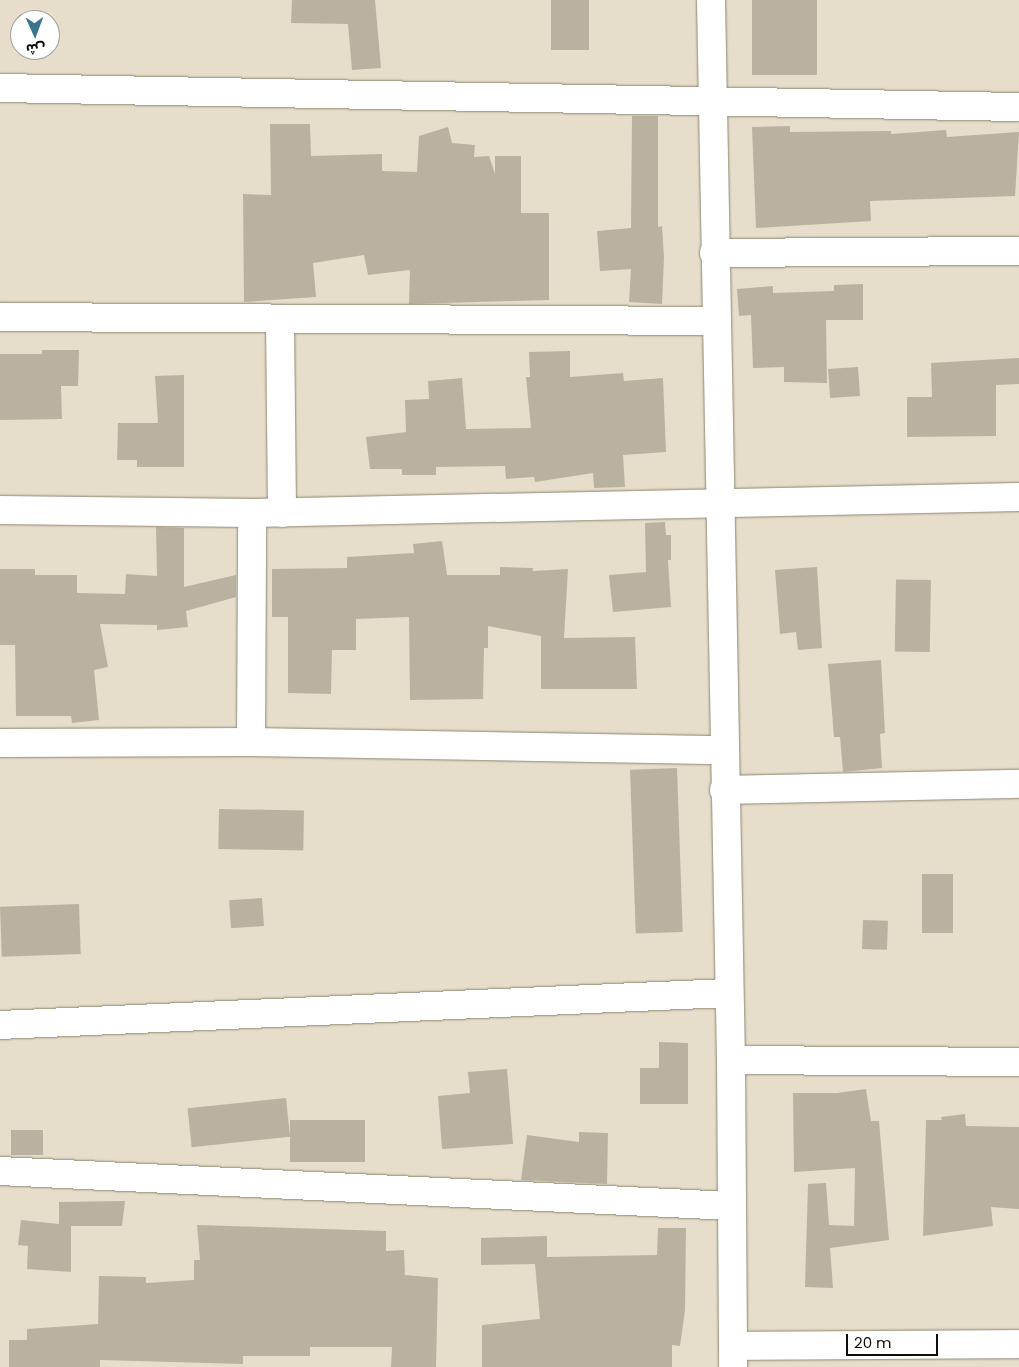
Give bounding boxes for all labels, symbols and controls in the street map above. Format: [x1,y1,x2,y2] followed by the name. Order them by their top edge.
[10,10,60,60] north arrow
[26,39,45,59] text: ش
[849,1324,942,1356] scale bar
[854,1332,892,1353] text: 20 m

